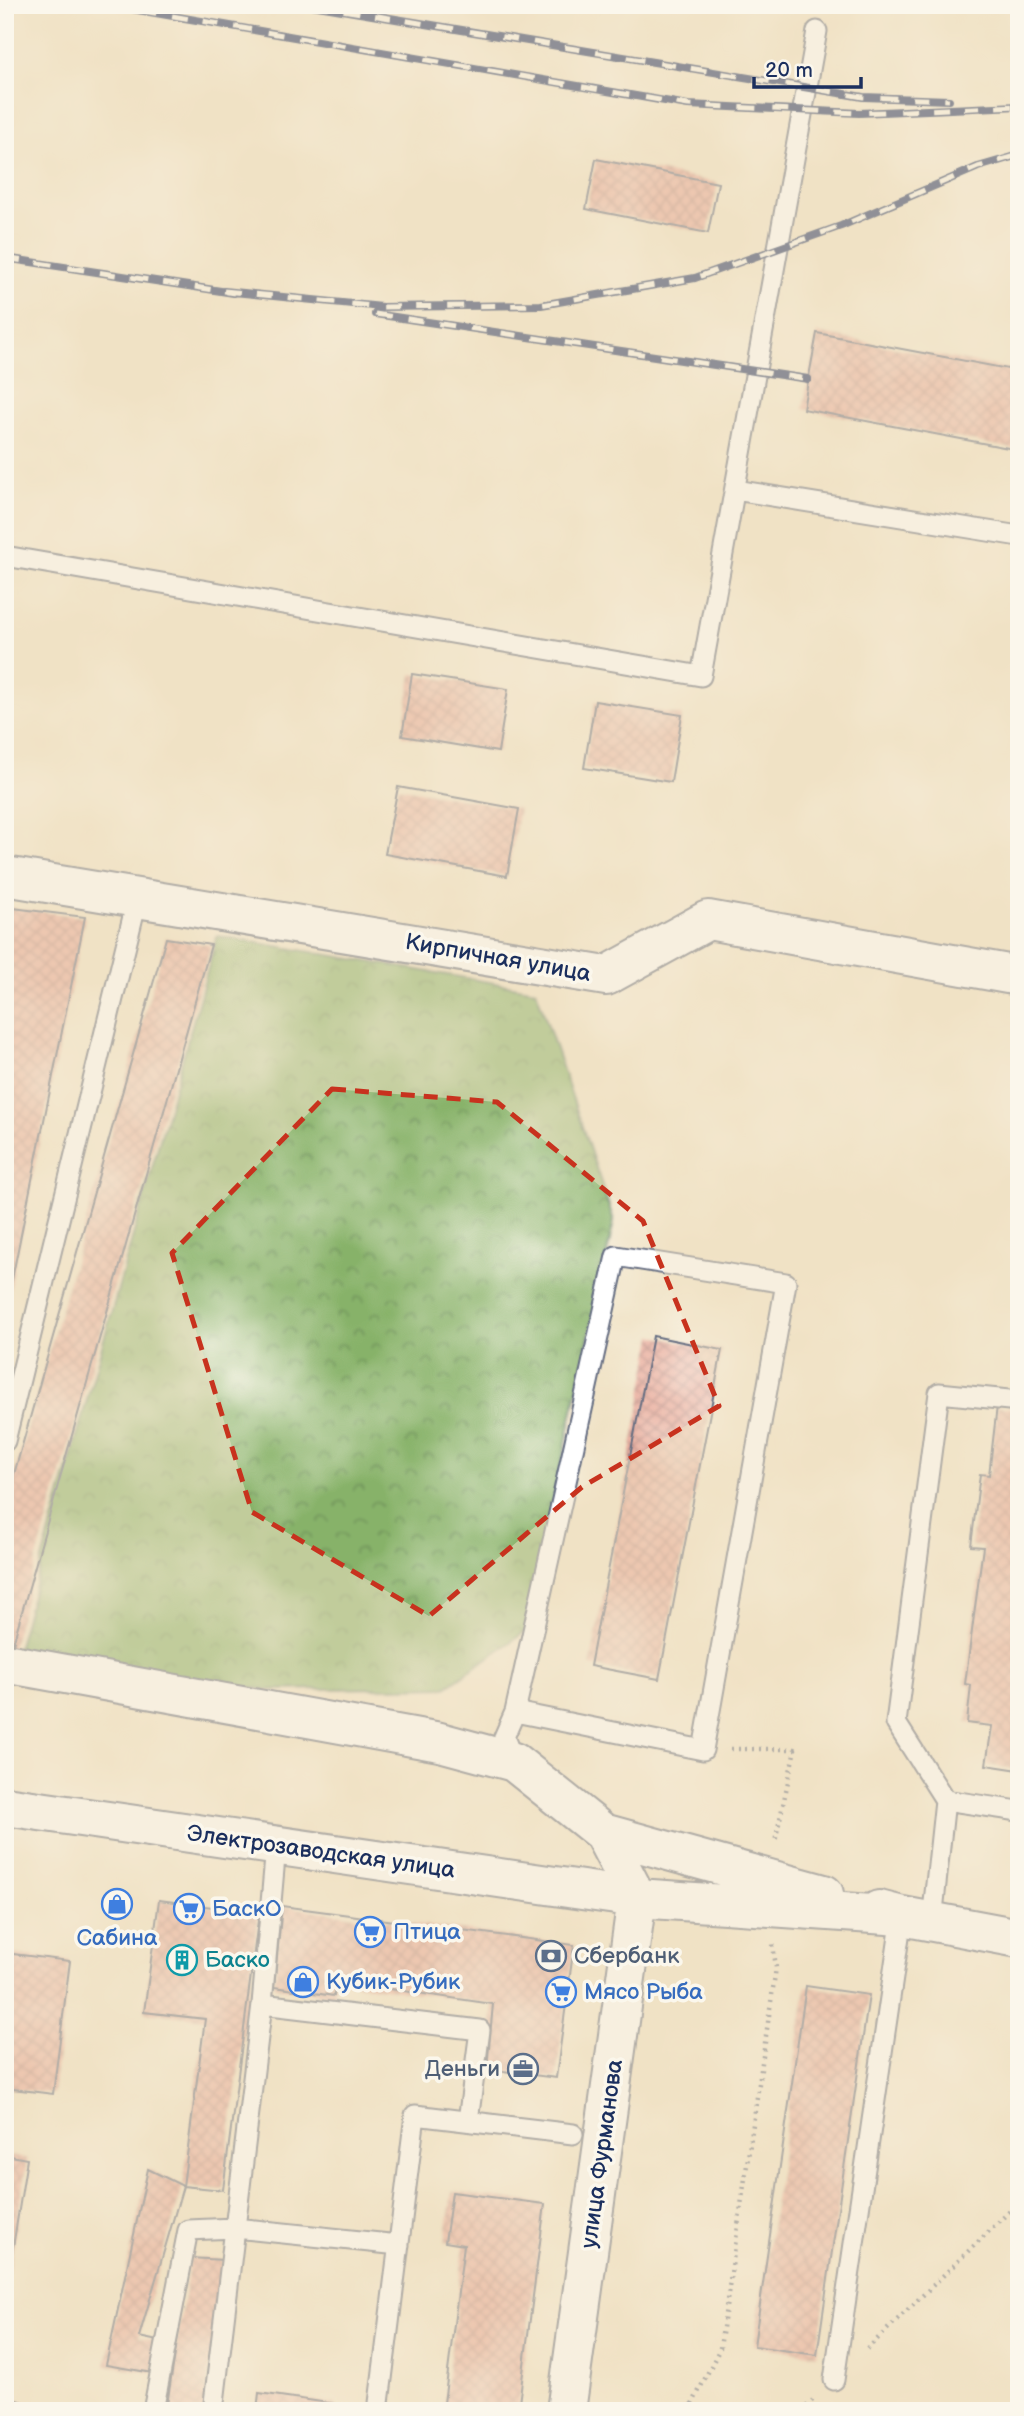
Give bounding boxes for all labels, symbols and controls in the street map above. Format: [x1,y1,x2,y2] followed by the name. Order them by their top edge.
[754,46,861,90] scale bar
[765,58,813,83] text: 20 m
[403,928,593,988] street label: Кирпичная улица
[185,1819,457,1885] street label: Электрозаводская улица
[100,1887,134,1921] shop icon: Сабина
[172,1892,206,1926] supermarket icon: БаскО
[212,1895,282,1923] place label: БаскО
[353,1915,387,1949] supermarket icon: Птица
[393,1918,461,1946] place label: Птица
[76,1924,158,1952] place label: Сабина
[534,1939,568,1973] bank icon: Сбербанк
[574,1942,680,1970] place label: Сбербанк
[165,1943,199,1977] building icon: Баско
[205,1946,270,1974] place label: Баско
[286,1965,320,1999] shop icon: Кубик-Рубик
[326,1968,461,1996] place label: Кубик-Рубик
[544,1975,578,2009] supermarket icon: Мясо Рыба
[584,1978,703,2006] place label: Мясо Рыба
[506,2052,540,2086] office icon: Деньги
[425,2055,500,2083] place label: Деньги
[575,2057,629,2250] street label: улица Фурманова

